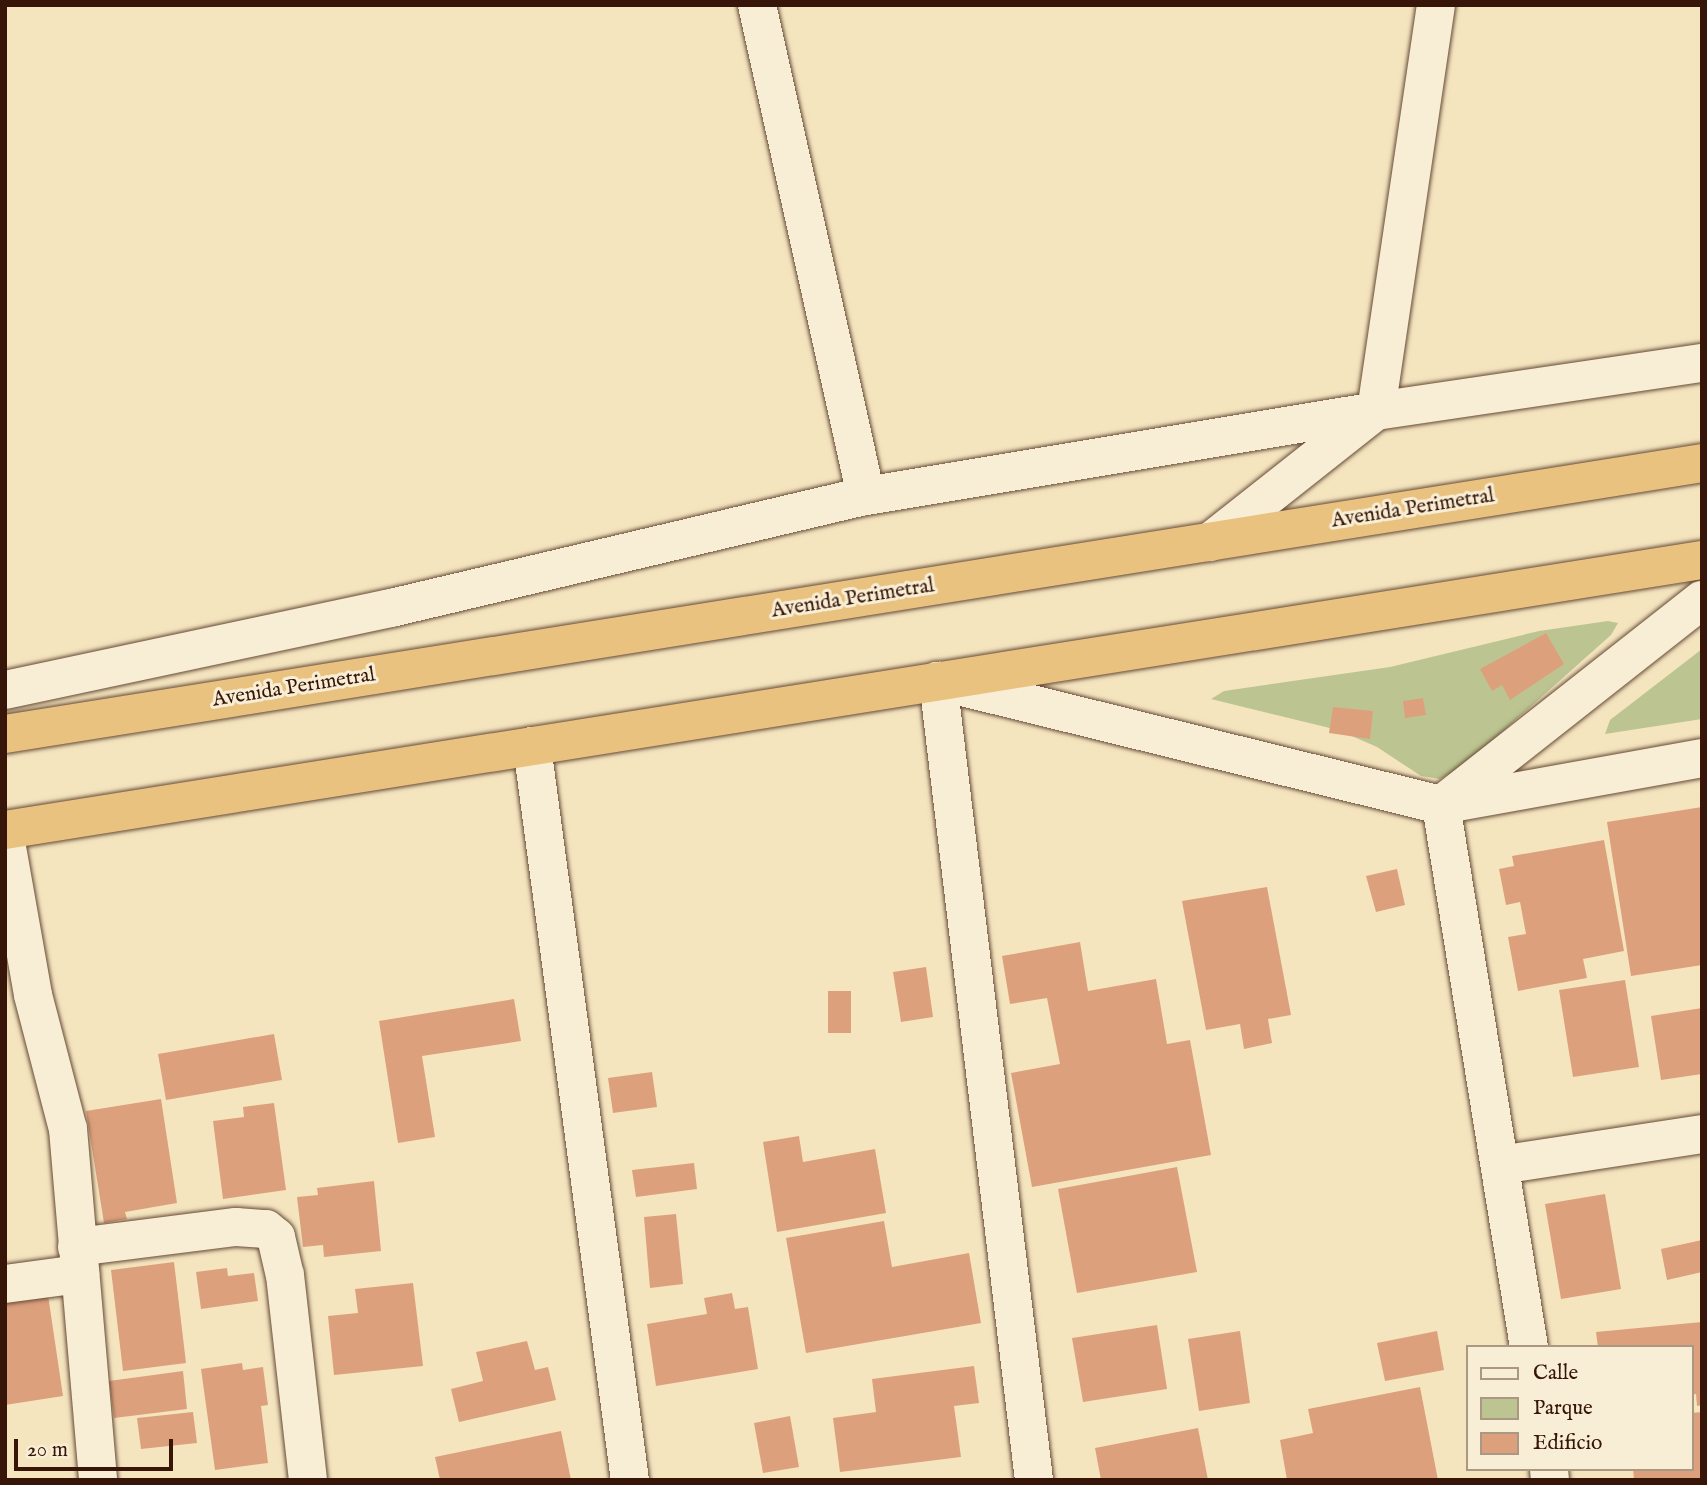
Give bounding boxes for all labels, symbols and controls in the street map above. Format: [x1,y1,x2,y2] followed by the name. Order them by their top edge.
[1330,484,1496,534] street label: Avenida Perimetral
[770,574,936,624] street label: Avenida Perimetral
[211,663,377,713] street label: Avenida Perimetral
[1466,1345,1693,1471] legend
[1533,1360,1578,1387] text: Calle
[1533,1395,1593,1422] text: Parque
[18,1426,177,1470] scale bar
[1533,1430,1602,1457] text: Edificio
[27,1437,68,1464] text: 20 m

